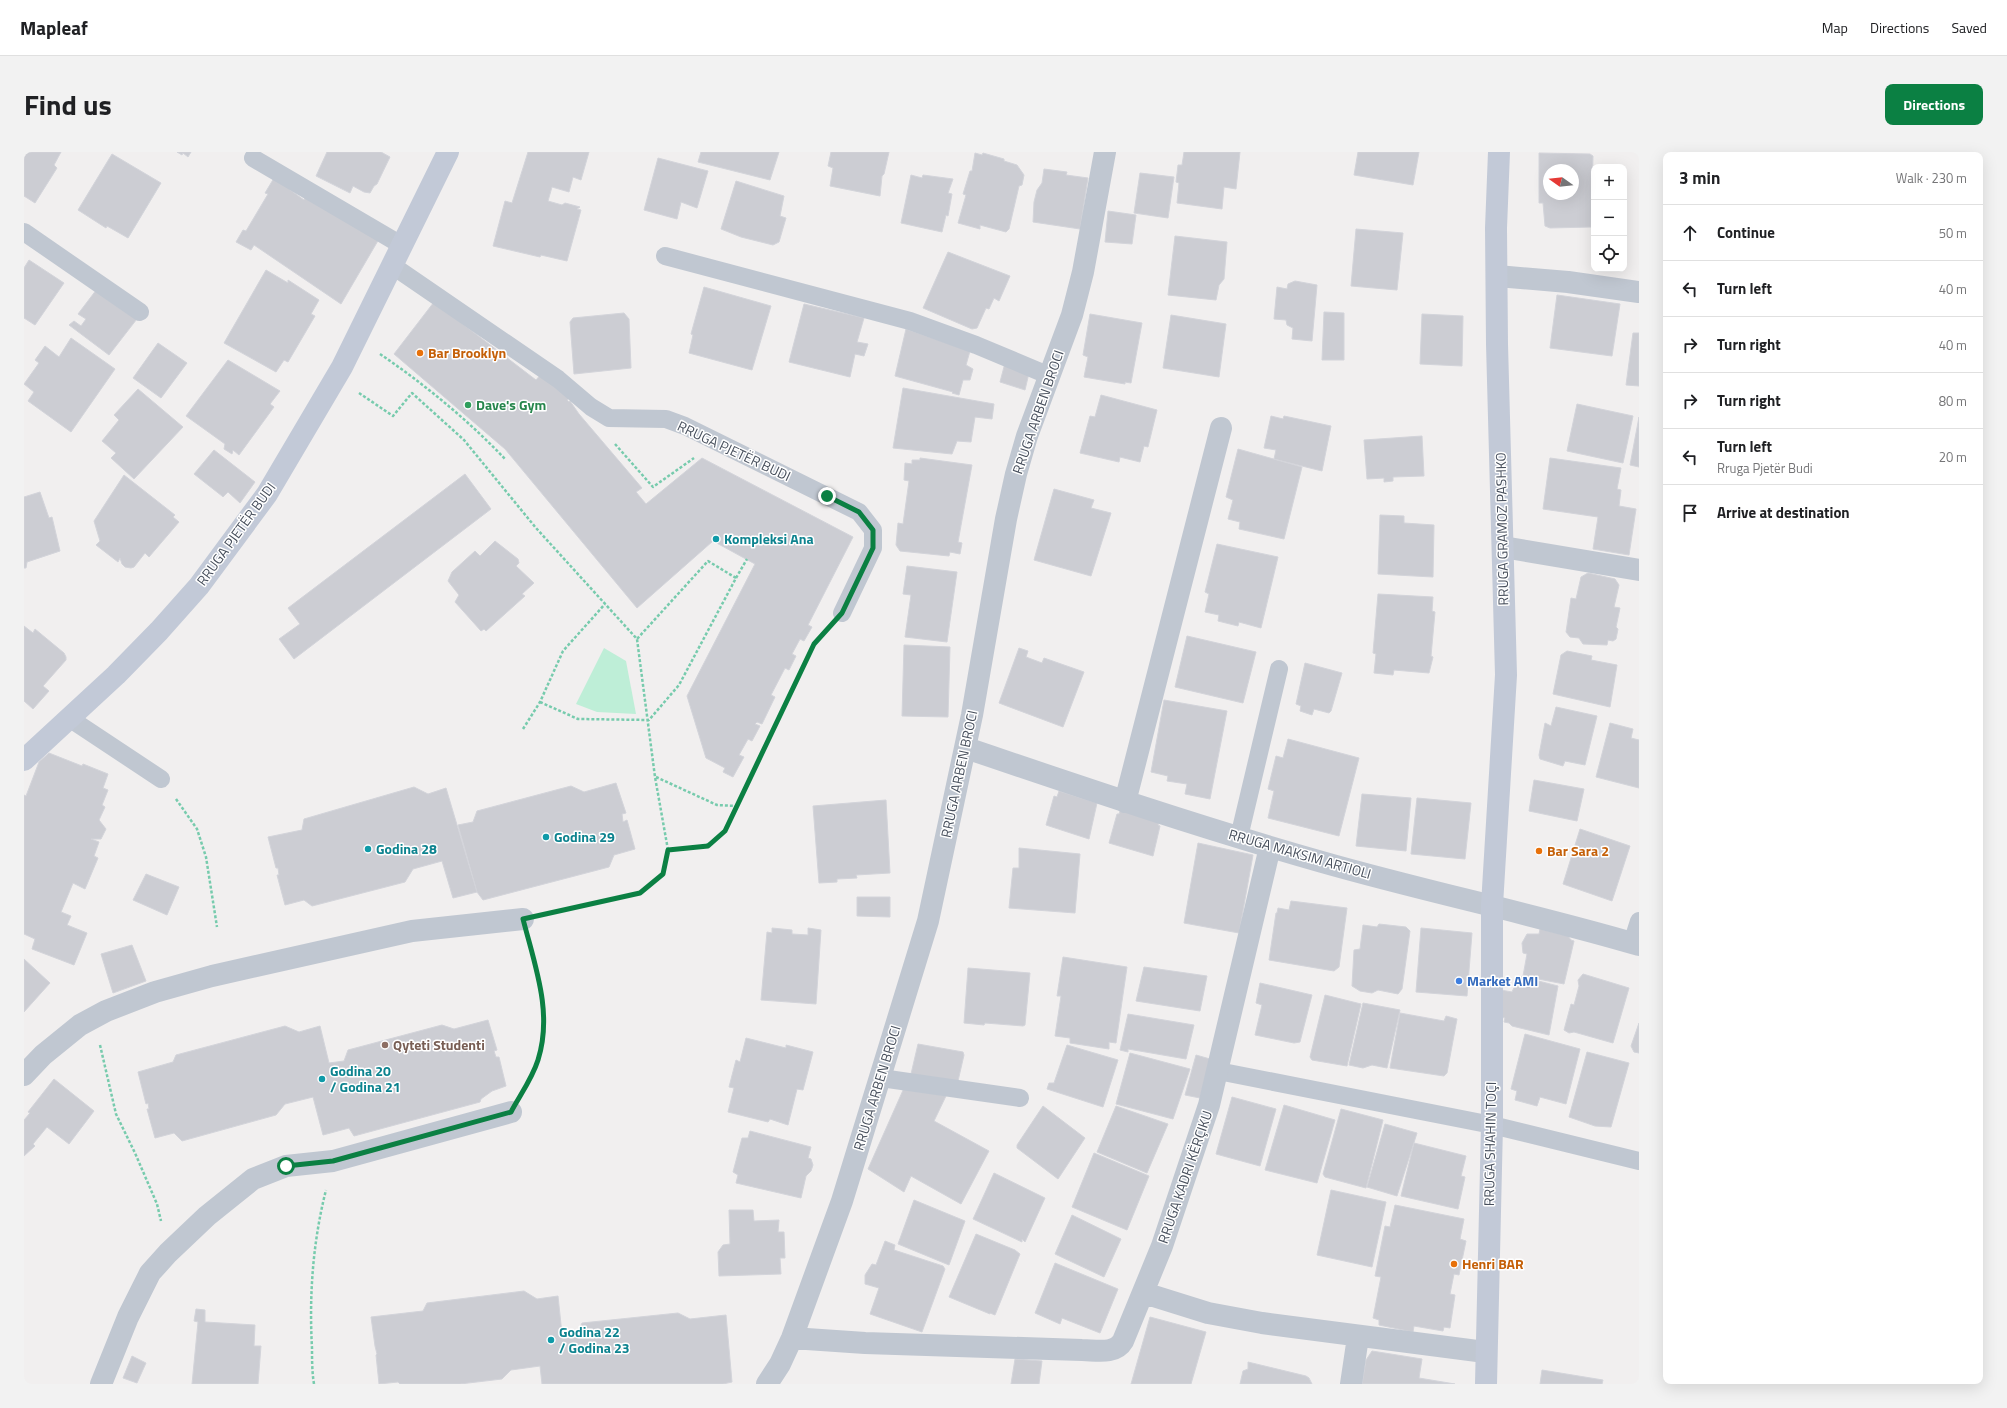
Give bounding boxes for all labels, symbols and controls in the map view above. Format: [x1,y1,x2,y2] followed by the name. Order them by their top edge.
[20,13,88,42] text: Mapleaf
[1822,17,1848,38] text: Map
[1870,17,1929,38] text: Directions
[1951,17,1987,38] text: Saved
[24,83,112,126] text: Find us
[1885,84,1983,125] button: Directions
[1543,164,1579,200] north arrow
[1591,164,1627,272] map controls
[1591,164,1627,200] button: +
[1679,165,1720,191] text: 3 min
[1896,168,1967,188] text: Walk · 230 m
[1591,200,1627,236] button: −
[1717,221,1775,244] text: Continue
[1679,222,1701,244] icon: ahead
[1939,223,1967,243] text: 50 m
[1591,236,1627,272] button: locate
[1717,277,1772,300] text: Turn left
[1679,278,1701,300] icon: left
[1939,279,1967,299] text: 40 m
[1717,333,1781,356] text: Turn right
[1679,334,1701,356] icon: right
[1939,335,1967,355] text: 40 m
[428,342,506,363] place label: Bar Brooklyn
[1006,347,1069,477] street label: RRUGA ARBEN BROCI
[415,348,425,358] marker: Bar Brooklyn
[1717,389,1781,412] text: Turn right
[1679,390,1701,412] icon: right
[1939,391,1967,411] text: 80 m
[476,394,546,415] place label: Dave's Gym
[463,400,473,410] marker: Dave's Gym
[674,415,794,486] street label: RRUGA PJETËR BUDI
[1717,435,1772,458] text: Turn left
[1679,446,1701,468] icon: left
[1939,447,1967,467] text: 20 m
[1490,452,1513,606] street label: RRUGA GRAMOZ PASHKO
[1717,458,1813,478] text: Rruga Pjetër Budi
[191,478,280,590] street label: RRUGA PJETËR BUDI
[818,487,836,505] route end
[1717,501,1850,524] text: Arrive at destination
[1679,502,1701,524] icon: arrive
[724,528,814,549] place label: Kompleksi Ana
[711,534,721,544] marker: Kompleksi Ana
[935,708,982,840] street label: RRUGA ARBEN BROCI
[1226,823,1374,884] street label: RRUGA MAKSIM ARTIOLI
[554,826,615,847] place label: Godina 29
[541,832,551,842] marker: Godina 29
[376,838,437,859] place label: Godina 28
[1547,840,1609,861] place label: Bar Sara 2
[363,844,373,854] marker: Godina 28
[1534,846,1544,856] marker: Bar Sara 2
[1467,970,1538,991] place label: Market AMI
[1454,976,1464,986] marker: Market AMI
[848,1023,906,1153] street label: RRUGA ARBEN BROCI
[393,1034,485,1055] place label: Qyteti Studenti
[380,1040,390,1050] marker: Qyteti Studenti
[330,1060,401,1097] place label: Godina 20 / Godina 21
[317,1074,327,1084] marker: Godina 20 / Godina 21
[1478,1082,1501,1206] street label: RRUGA SHAHIN TOÇI
[1152,1108,1217,1246] street label: RRUGA KADRI KËRÇIKU
[277,1157,295,1175] route start
[1462,1253,1524,1274] place label: Henri BAR
[1449,1259,1459,1269] marker: Henri BAR
[559,1321,630,1358] place label: Godina 22 / Godina 23
[546,1335,556,1345] marker: Godina 22 / Godina 23

